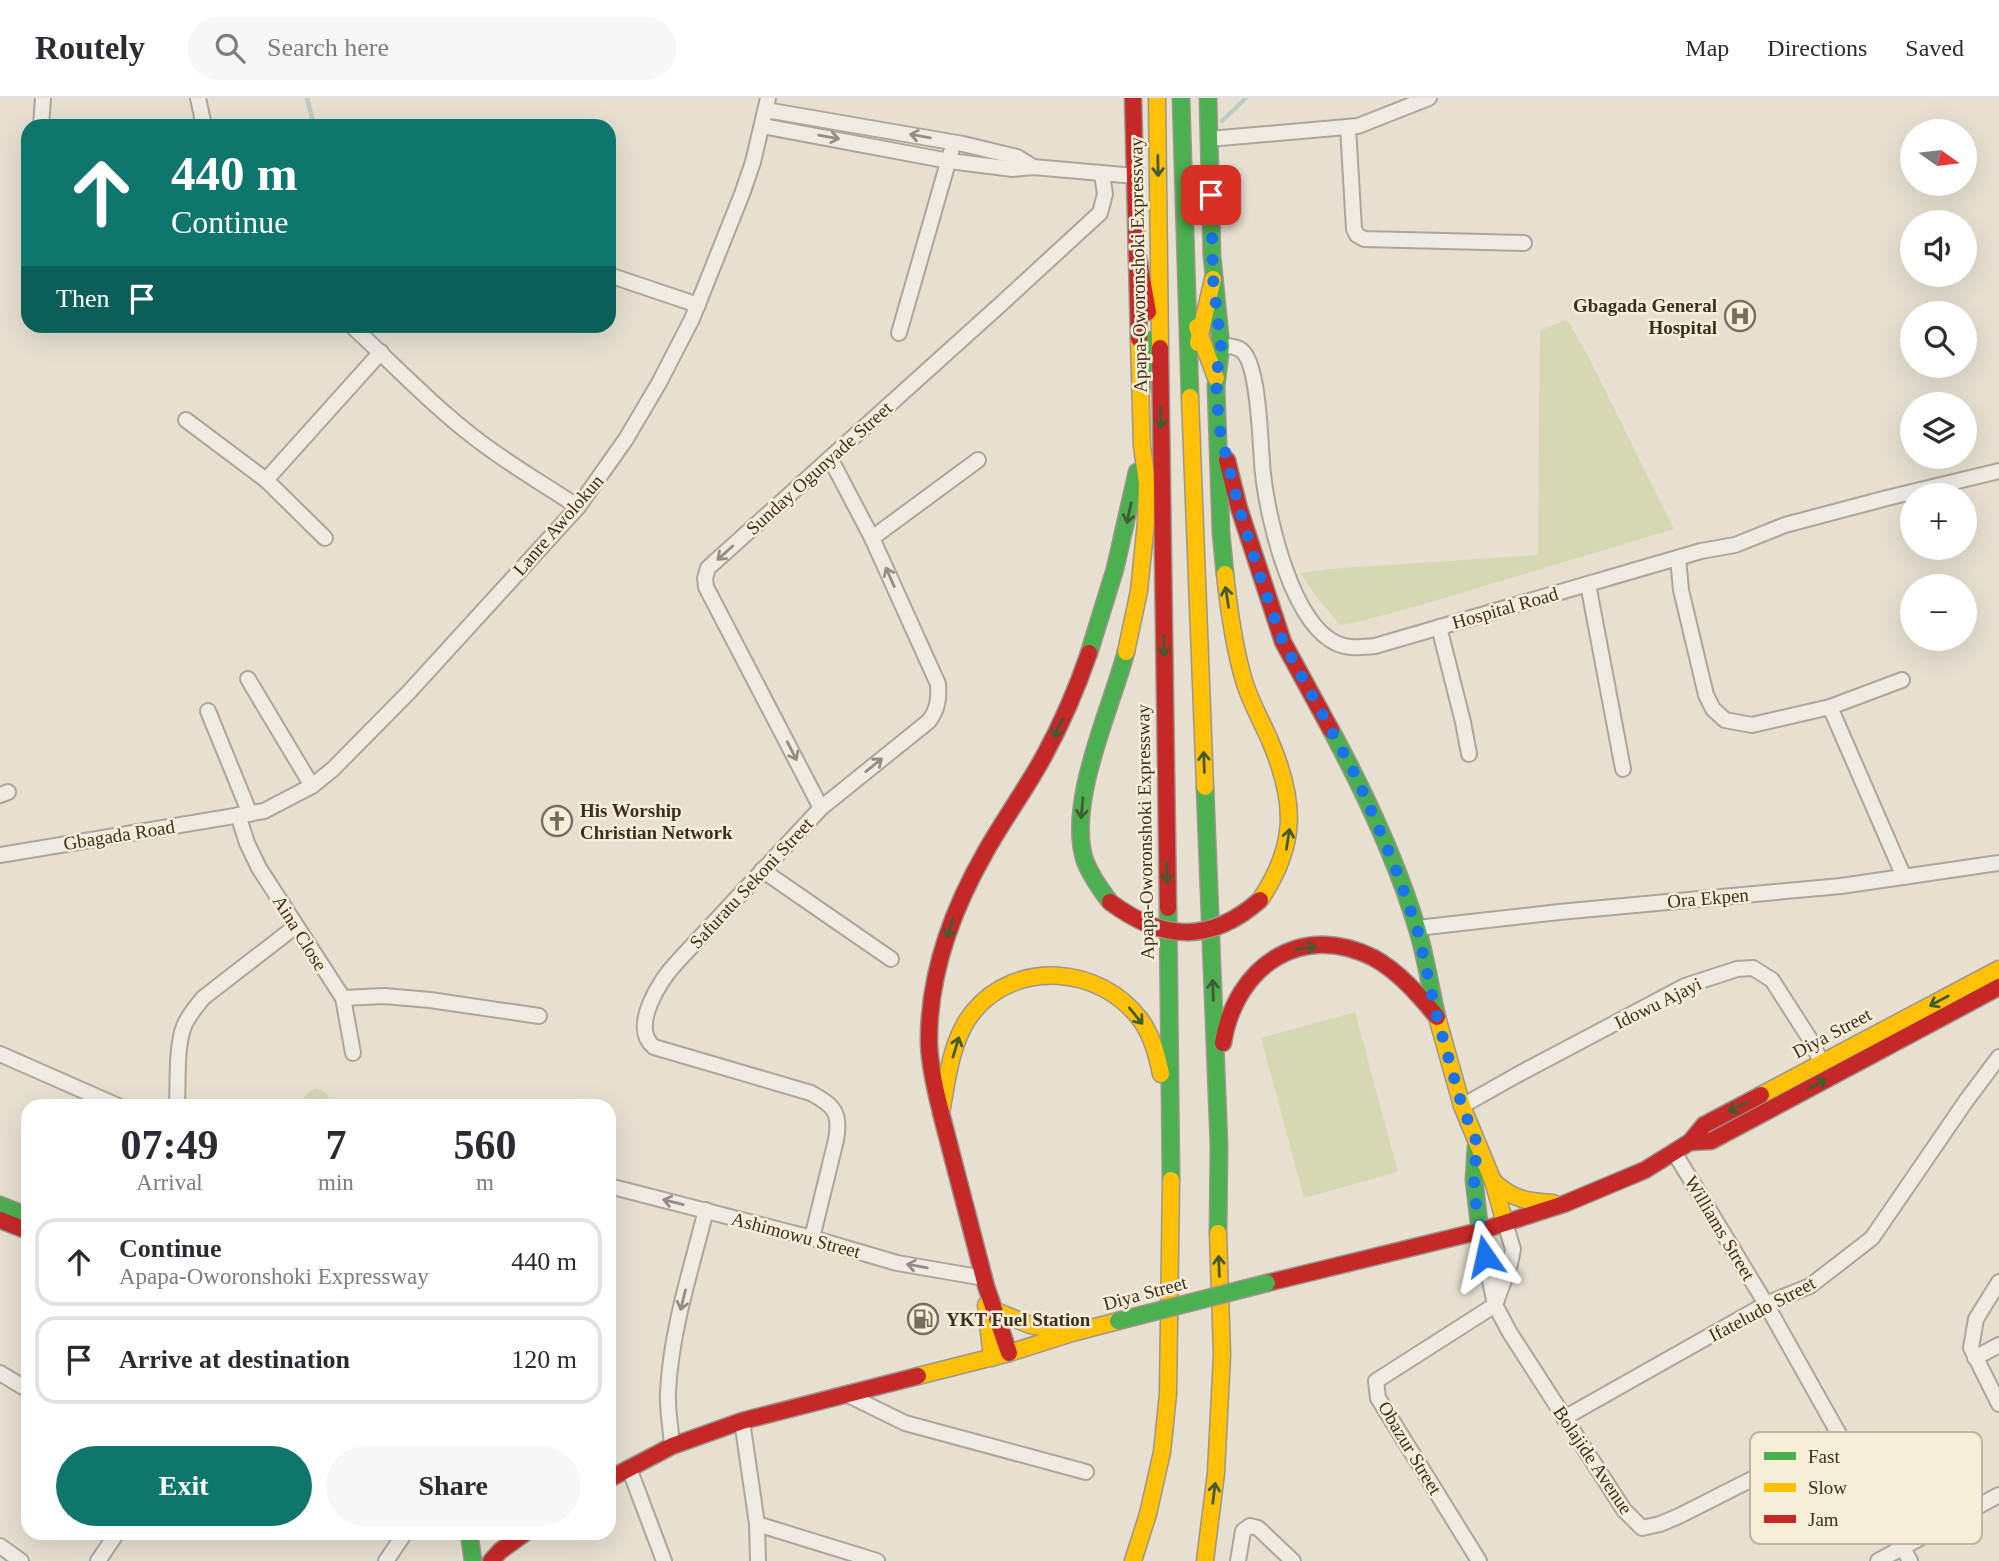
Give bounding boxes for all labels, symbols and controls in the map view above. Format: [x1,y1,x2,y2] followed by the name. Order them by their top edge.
[187,17,677,80] search box
[211,29,249,67] icon: search
[35,30,145,66] text: Routely
[267,33,389,62] text: Search here
[1685,35,1729,61] text: Map
[1767,35,1867,61] text: Directions
[1905,35,1964,61] text: Saved
[1900,119,1978,196] north arrow
[1900,119,1977,651] map controls
[909,129,932,143] one-way arrow
[817,131,840,145] one-way arrow
[1125,136,1151,393] street label: Apapa-Oworonshoki Expressway
[171,146,298,201] text: 440 m
[56,147,147,238] icon: ahead
[1151,154,1165,177] one-way arrow
[1181,165,1241,225] pin
[1192,176,1230,214] icon: arrive
[171,204,288,240] text: Continue
[1900,210,1977,287] button: sound
[123,280,161,318] icon: arrive
[56,284,109,313] text: Then
[1573,295,1717,338] place label: Gbagada General Hospital
[1723,299,1757,333] hospital icon: Gbagada General Hospital
[1900,301,1977,378] button: search
[1900,392,1977,469] button: layers
[742,397,897,539] street label: Sunday Ogunyade Street
[1154,406,1168,429] one-way arrow
[509,470,608,580] street label: Lanre Awolokun
[1900,483,1977,560] button: +
[1122,501,1135,524] one-way arrow
[717,544,734,561] one-way arrow
[883,567,896,588] one-way arrow
[1900,574,1977,651] button: −
[1450,583,1561,633] street label: Hospital Road
[1220,586,1233,609] one-way arrow
[1157,634,1171,657] one-way arrow
[1132,703,1158,960] street label: Apapa-Oworonshoki Expressway
[1051,717,1064,738] one-way arrow
[785,740,799,761] one-way arrow
[1198,751,1211,774] one-way arrow
[865,758,883,773] one-way arrow
[1075,796,1088,819] one-way arrow
[580,800,733,843] place label: His Worship Christian Network
[540,804,574,838] church icon: His Worship Christian Network
[685,813,817,953] street label: Safuratu Sekoni Street
[62,816,177,854] street label: Gbagada Road
[1282,828,1295,851] one-way arrow
[1160,861,1174,884] one-way arrow
[1666,884,1750,912] street label: Ora Ekpen
[269,891,331,975] street label: Aina Close
[943,916,955,938] one-way arrow
[1294,941,1317,954] one-way arrow
[1611,973,1705,1033] street label: Idowu Ajayi
[1206,979,1219,1002] one-way arrow
[1929,994,1949,1008] one-way arrow
[1789,1003,1876,1062] street label: Diya Street
[1128,1006,1144,1024] one-way arrow
[950,1036,963,1058] one-way arrow
[1806,1077,1827,1090] one-way arrow
[1728,1100,1748,1114] one-way arrow
[121,1122,219,1168] text: 07:49
[325,1122,346,1168] text: 7
[453,1122,516,1168] text: 560
[136,1170,203,1195] text: Arrival
[318,1170,354,1195] text: min
[476,1170,494,1195] text: m
[1681,1172,1760,1285] street label: Williams Street
[662,1195,685,1208] one-way arrow
[729,1208,863,1262] street label: Ashimowu Street
[1448,1219,1522,1293] position arrow
[119,1234,222,1263] text: Continue
[60,1243,98,1281] icon: ahead
[511,1247,577,1276] text: 440 m
[1212,1255,1226,1278] one-way arrow
[906,1259,929,1272] one-way arrow
[119,1264,429,1289] text: Apapa-Oworonshoki Expressway
[1101,1272,1190,1314] street label: Diya Street
[1705,1272,1819,1346] street label: Ifateludo Street
[676,1289,689,1311] one-way arrow
[906,1302,940,1336] fuel station icon: YKT Fuel Station
[946,1309,1091,1330] place label: YKT Fuel Station
[60,1341,98,1379] icon: arrive
[119,1345,350,1374] text: Arrive at destination
[511,1345,577,1374] text: 120 m
[1374,1398,1446,1499] street label: Obazur Street
[1549,1402,1637,1518] street label: Bolajide Avenue
[1750,1432,1982,1544] legend
[56,1446,312,1526] button: Exit
[326,1446,581,1526] button: Share
[1808,1446,1840,1467] text: Fast
[1808,1477,1847,1498] text: Slow
[1207,1483,1220,1505] one-way arrow
[1808,1509,1839,1530] text: Jam

